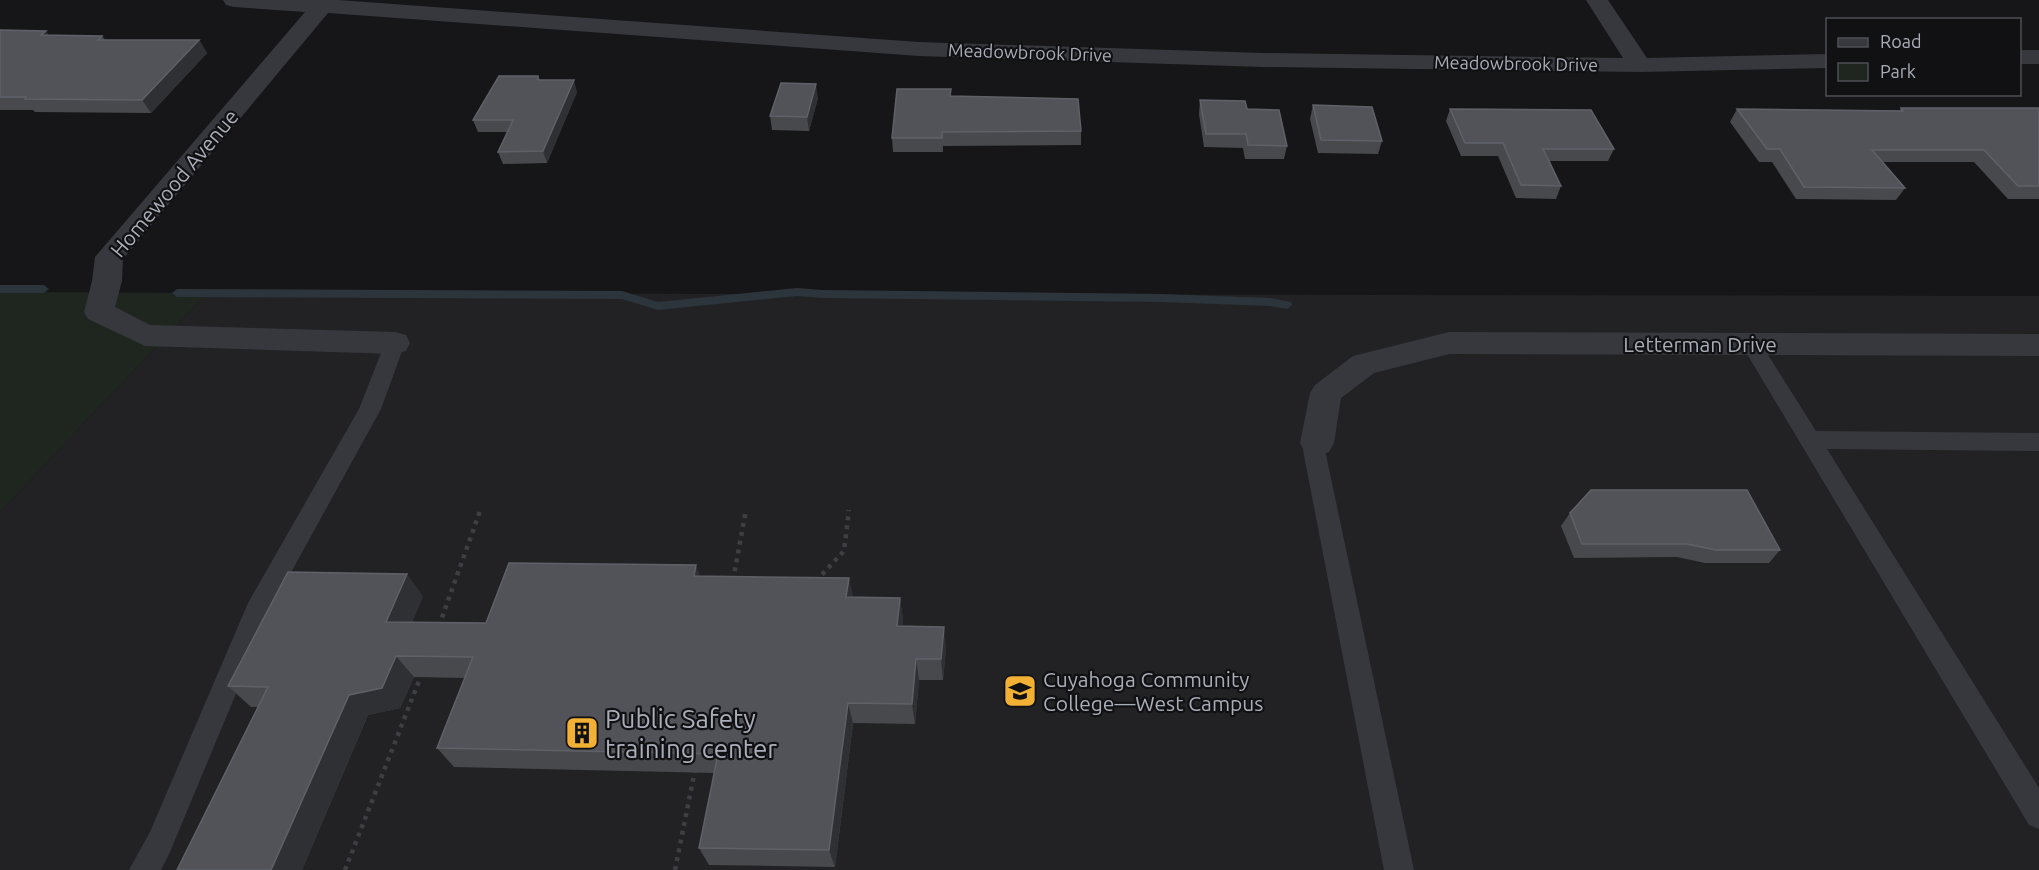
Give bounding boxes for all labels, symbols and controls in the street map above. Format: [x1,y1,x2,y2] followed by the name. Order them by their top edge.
[1826,18,2021,96] legend
[1880,31,1922,51] text: Road
[948,39,1112,65] street label: Meadowbrook Drive
[1434,52,1598,74] street label: Meadowbrook Drive
[1880,61,1916,81] text: Park
[105,104,243,262] street label: Homewood Avenue
[1623,332,1777,356] street label: Letterman Drive
[1043,667,1263,715] place label: Cuyahoga Community College—West Campus
[1002,673,1038,709] school or university icon: Cuyahoga Community College—West Campus
[605,704,777,763] place label: Public Safety training center
[564,715,600,751] building icon: Public Safety training center

